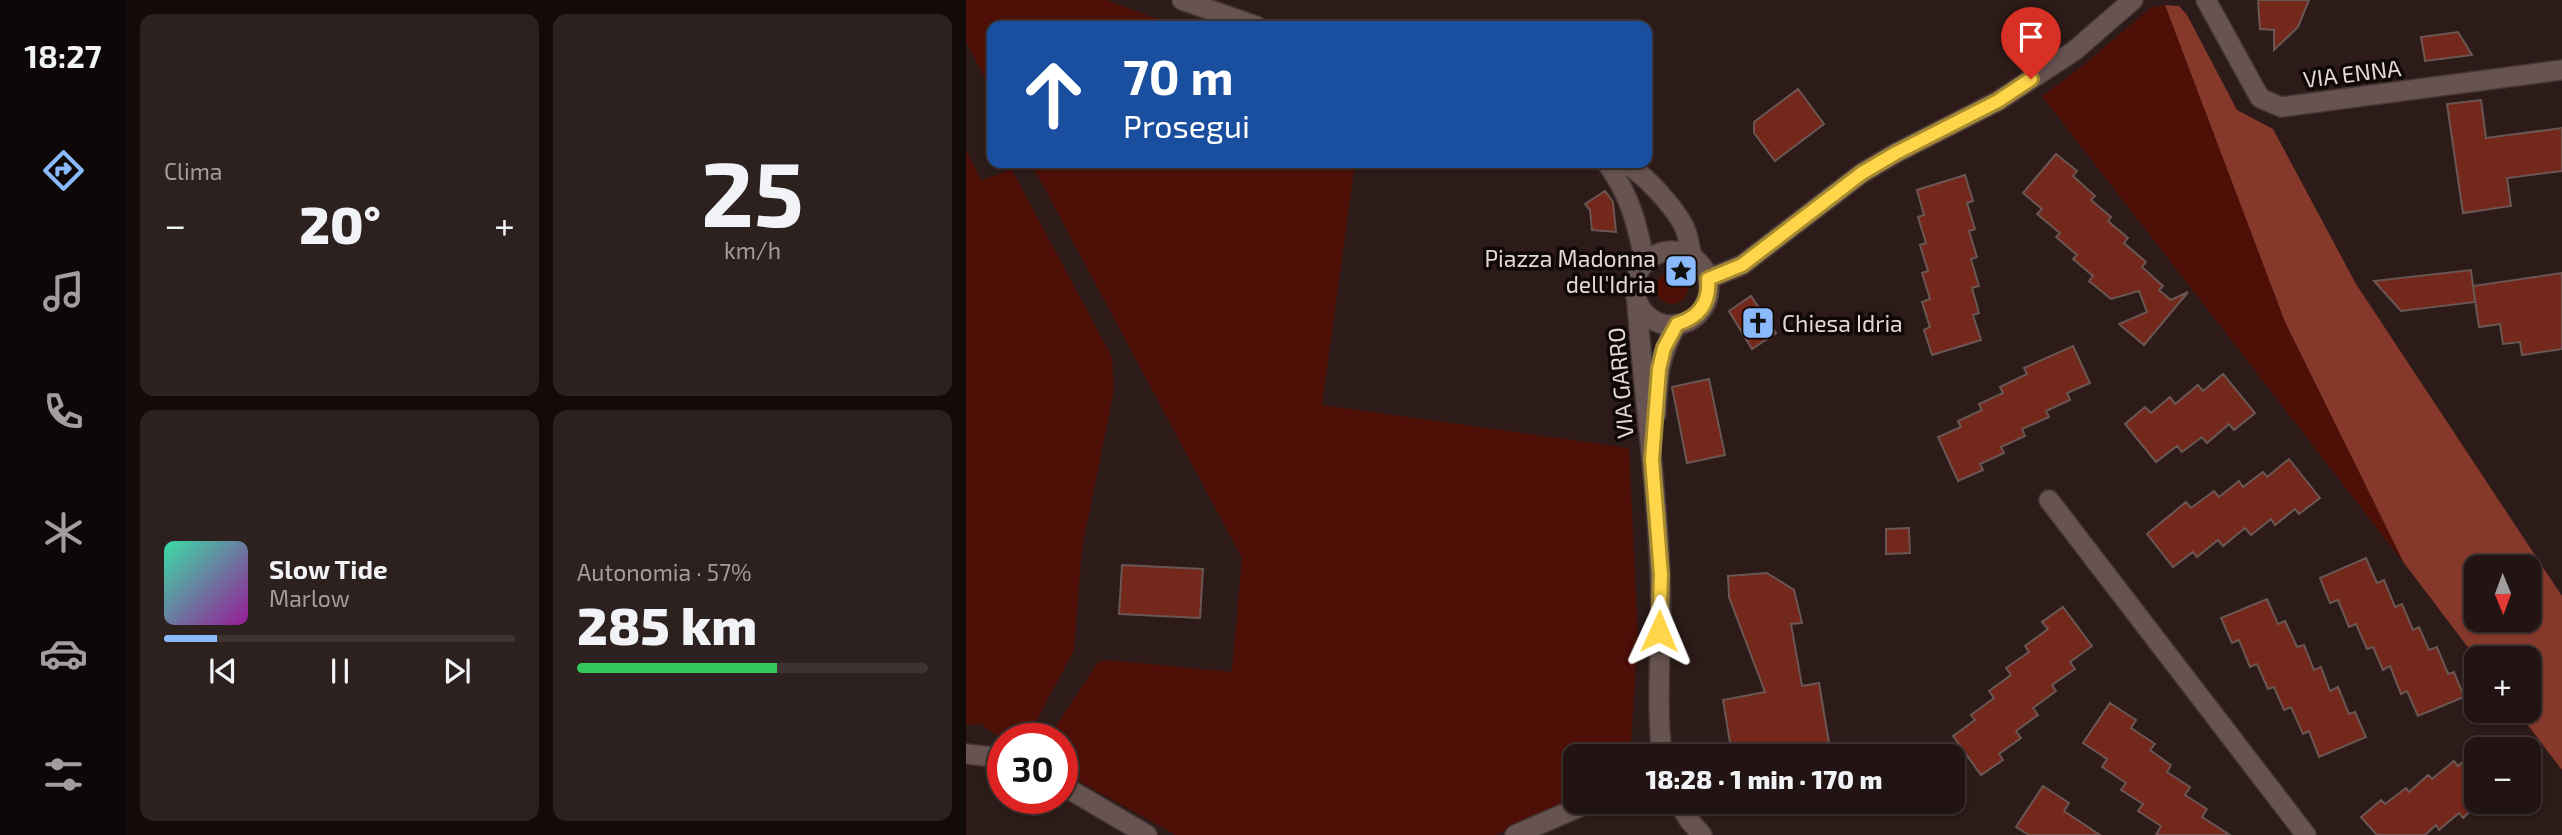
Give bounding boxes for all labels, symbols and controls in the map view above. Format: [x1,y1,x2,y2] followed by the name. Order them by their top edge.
[2001,7,2061,79] pin
[2012,18,2050,56] icon: arrive
[24,36,102,74] text: 18:27
[1123,46,1234,105] text: 70 m
[1008,49,1099,140] icon: ahead
[2301,53,2403,93] street label: VIA ENNA
[1123,106,1250,144] text: Prosegui
[701,136,804,245] text: 25
[39,146,88,195] icon: directions
[164,157,222,185] text: Clima
[299,192,381,254] text: 20°
[164,201,186,247] text: −
[494,201,515,247] text: +
[724,236,781,264] text: km/h
[1484,244,1656,298] place label: Piazza Madonna dell'Idria
[1662,252,1700,290] place icon: Piazza Madonna dell'Idria
[39,267,88,316] icon: music
[1739,304,1777,342] church icon: Chiesa Idria
[1782,309,1903,337] place label: Chiesa Idria
[1601,326,1639,440] street label: VIA GARRO
[39,387,88,436] icon: phone
[39,508,88,557] icon: climate
[269,553,388,584] text: Slow Tide
[2464,555,2541,632] north arrow
[2464,555,2541,814] map controls
[577,558,752,586] text: Autonomia · 57%
[269,584,350,612] text: Marlow
[577,593,757,655] text: 285 km
[1622,594,1696,668] position arrow
[39,629,88,678] icon: car
[2464,646,2541,723] button: +
[204,652,242,690] icon: previous
[321,652,359,690] icon: pause
[438,652,476,690] icon: next
[987,723,1078,814] speed limit sign: 30
[2464,737,2541,814] button: −
[39,750,88,799] icon: filters
[1645,763,1883,794] text: 18:28 · 1 min · 170 m

